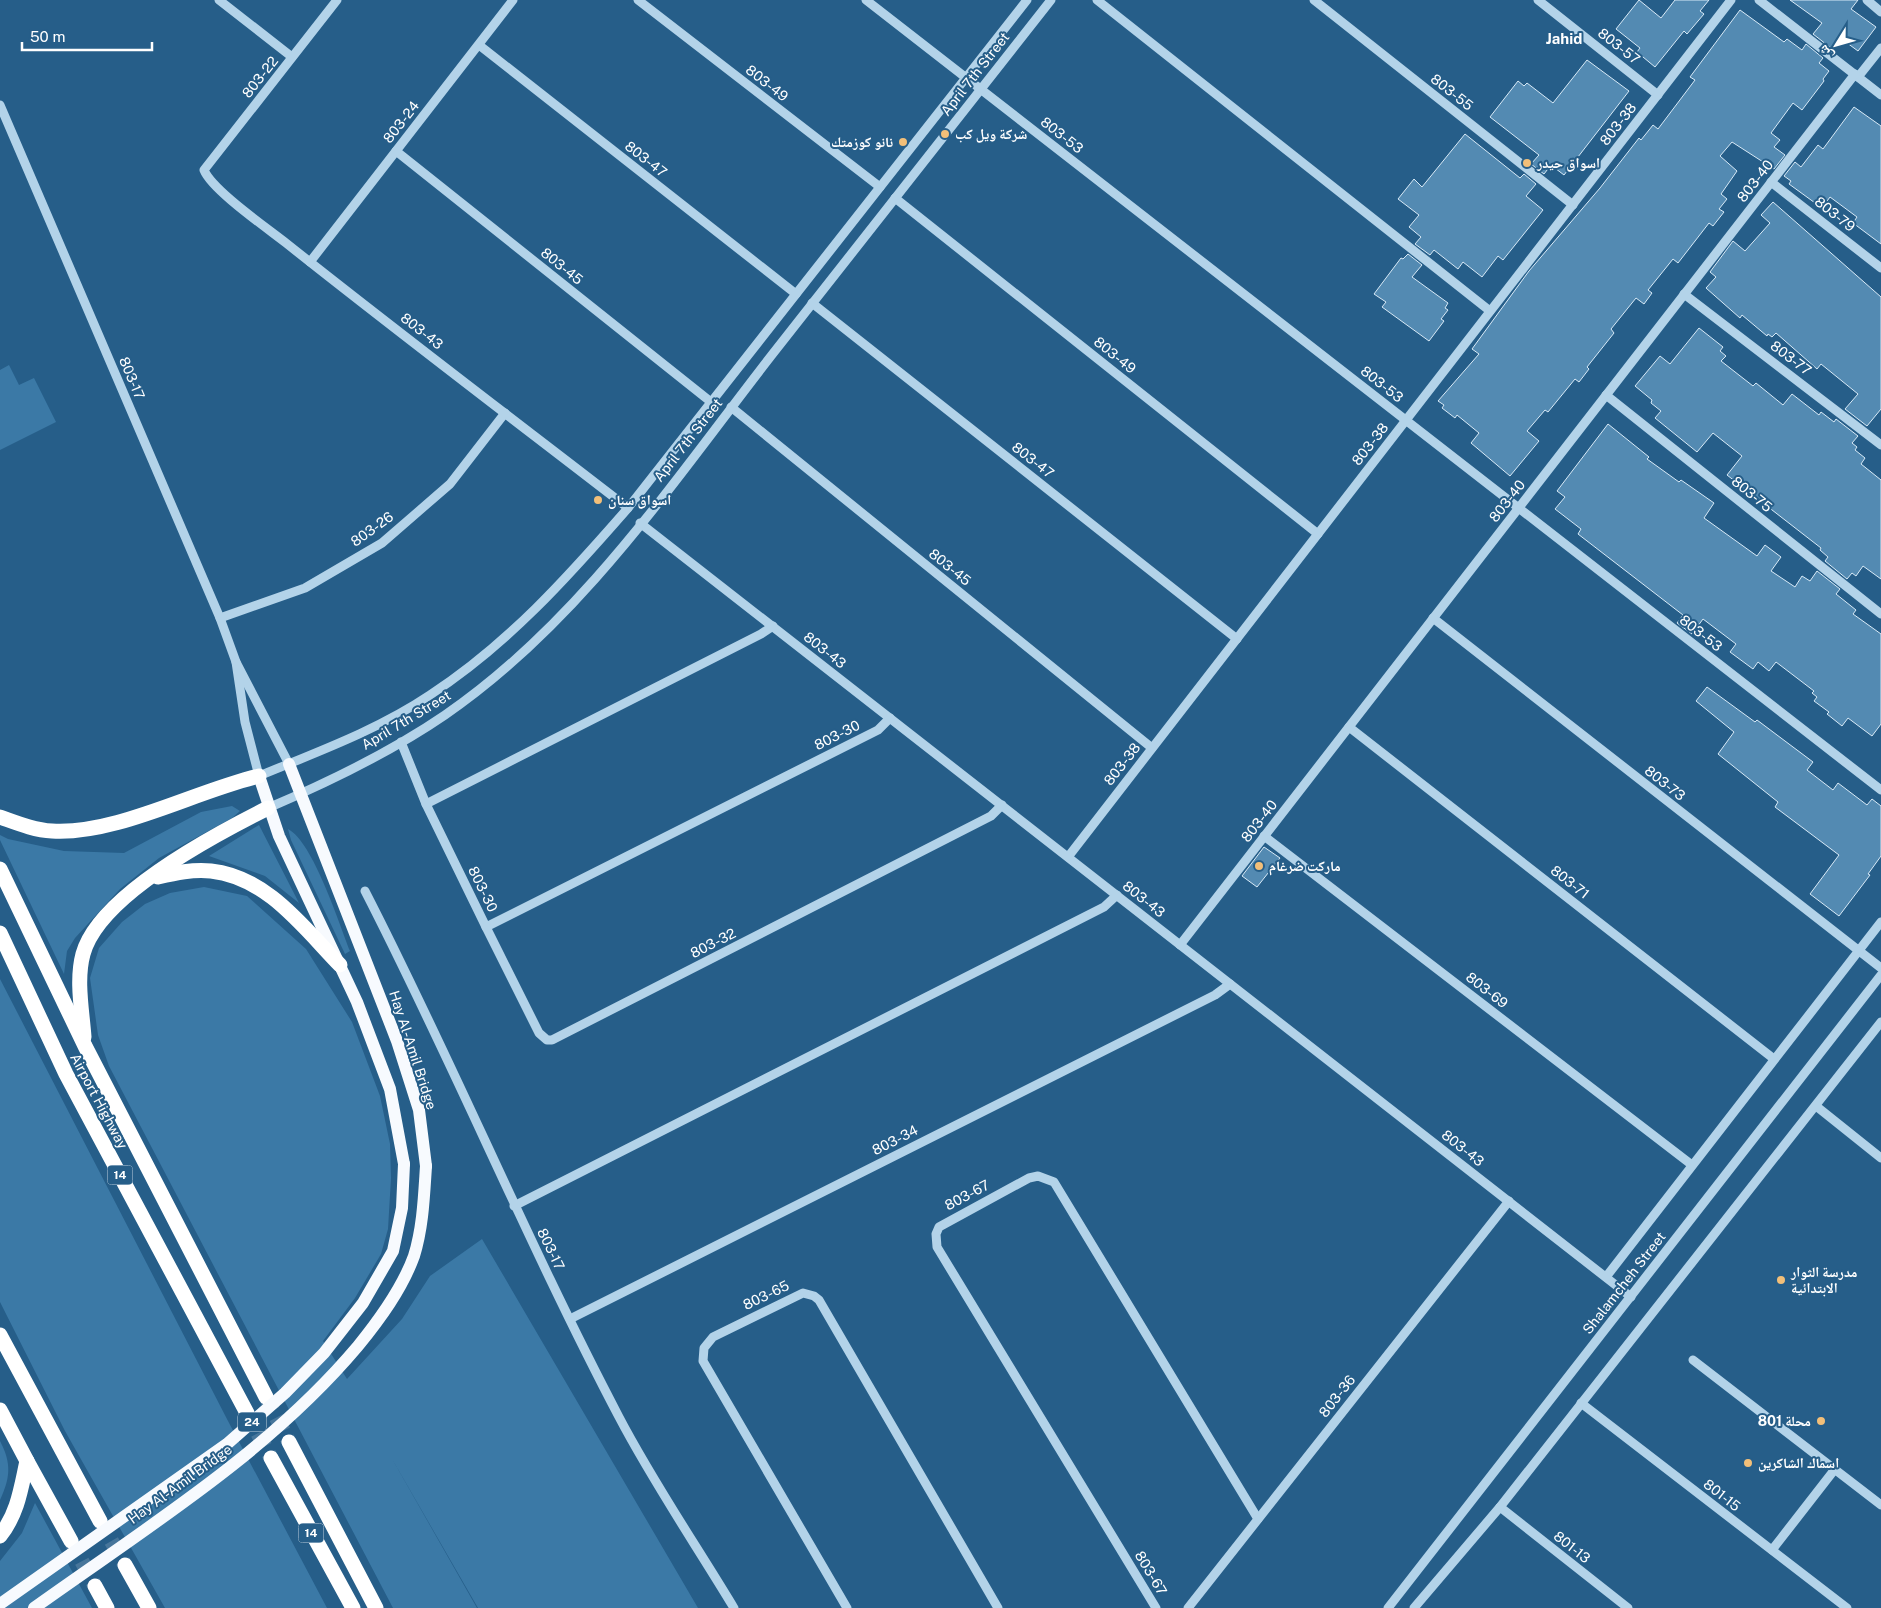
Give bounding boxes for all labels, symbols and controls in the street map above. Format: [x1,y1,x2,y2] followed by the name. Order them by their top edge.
[22,20,152,52] scale bar
[1811,20,1861,70] north arrow
[1595,25,1643,67] street label: 803-57
[30,28,65,45] text: 50 m
[938,29,1012,119] street label: April 7th Street
[1546,30,1582,47] district label: Jahid
[1815,41,1837,64] text: ش
[239,53,281,101] street label: 803-22
[743,62,791,105] street label: 803-49
[1428,70,1476,114] street label: 803-55
[380,98,422,146] street label: 803-24
[1597,100,1639,148] street label: 803-38
[1038,114,1087,157] street label: 803-53
[955,126,1028,143] place label: شركة ويل كب
[939,128,951,140] marker: شركة ويل كب
[831,134,893,150] place label: نانو كوزمتك
[897,136,909,148] marker: نانو كوزمتك
[622,138,670,180] street label: 803-47
[1536,155,1600,172] place label: اسواق حيدر
[1521,157,1533,169] marker: اسواق حيدر
[1734,157,1776,205] street label: 803-40
[1812,193,1859,235] street label: 803-79
[538,244,586,288] street label: 803-45
[398,310,446,353] street label: 803-43
[1091,333,1139,377] street label: 803-49
[1767,337,1815,379] street label: 803-77
[116,354,148,402] street label: 803-17
[1358,363,1407,406] street label: 803-53
[651,395,725,485] street label: April 7th Street
[1349,420,1391,468] street label: 803-38
[1009,439,1057,481] street label: 803-47
[1729,473,1775,515] street label: 803-75
[1486,477,1528,525] street label: 803-40
[608,492,671,509] place label: اسواق سنان
[592,494,604,506] marker: اسواق سنان
[348,508,397,550] street label: 803-26
[926,545,974,589] street label: 803-45
[1677,612,1726,655] street label: 803-53
[801,629,849,672] street label: 803-43
[359,687,453,753] street label: April 7th Street
[812,717,862,753] street label: 803-30
[1101,740,1143,788] street label: 803-38
[1642,762,1689,804] street label: 803-73
[1238,797,1280,845] street label: 803-40
[1269,858,1341,876] place label: ماركت ضرغام
[1253,860,1265,872] marker: ماركت ضرغام
[1548,862,1592,902] street label: 803-71
[465,864,501,914] street label: 803-30
[1120,878,1168,921] street label: 803-43
[688,925,738,961] street label: 803-32
[1463,969,1511,1012] street label: 803-69
[386,988,440,1112] street label: Hay Al-Amil Bridge
[67,1051,131,1152] street label: Airport Highway
[869,1122,921,1158] street label: 803-34
[1439,1127,1487,1170] street label: 803-43
[108,1166,132,1184] road number: 14
[942,1177,992,1213] street label: 803-67
[534,1225,568,1273] street label: 803-17
[1579,1229,1669,1337] street label: Shalamcheh Street
[1790,1264,1857,1297] place label: مدرسة الثوار الابتدائية
[1775,1274,1787,1286] marker: مدرسة الثوار الابتدائية
[740,1277,792,1313] street label: 803-65
[1316,1372,1359,1420] street label: 803-36
[238,1412,266,1431] road number: 24
[1758,1413,1811,1429] place label: محلة 801
[1815,1415,1827,1427] marker: محلة 801
[125,1441,235,1527] street label: Hay Al-Amil Bridge
[1758,1455,1839,1472] place label: اسماك الشاكرين
[1742,1457,1754,1469] marker: اسماك الشاكرين
[1700,1476,1744,1514] street label: 801-15
[298,1524,324,1542] road number: 14
[1551,1528,1594,1566] street label: 801-13
[1132,1548,1170,1598] street label: 803-67

